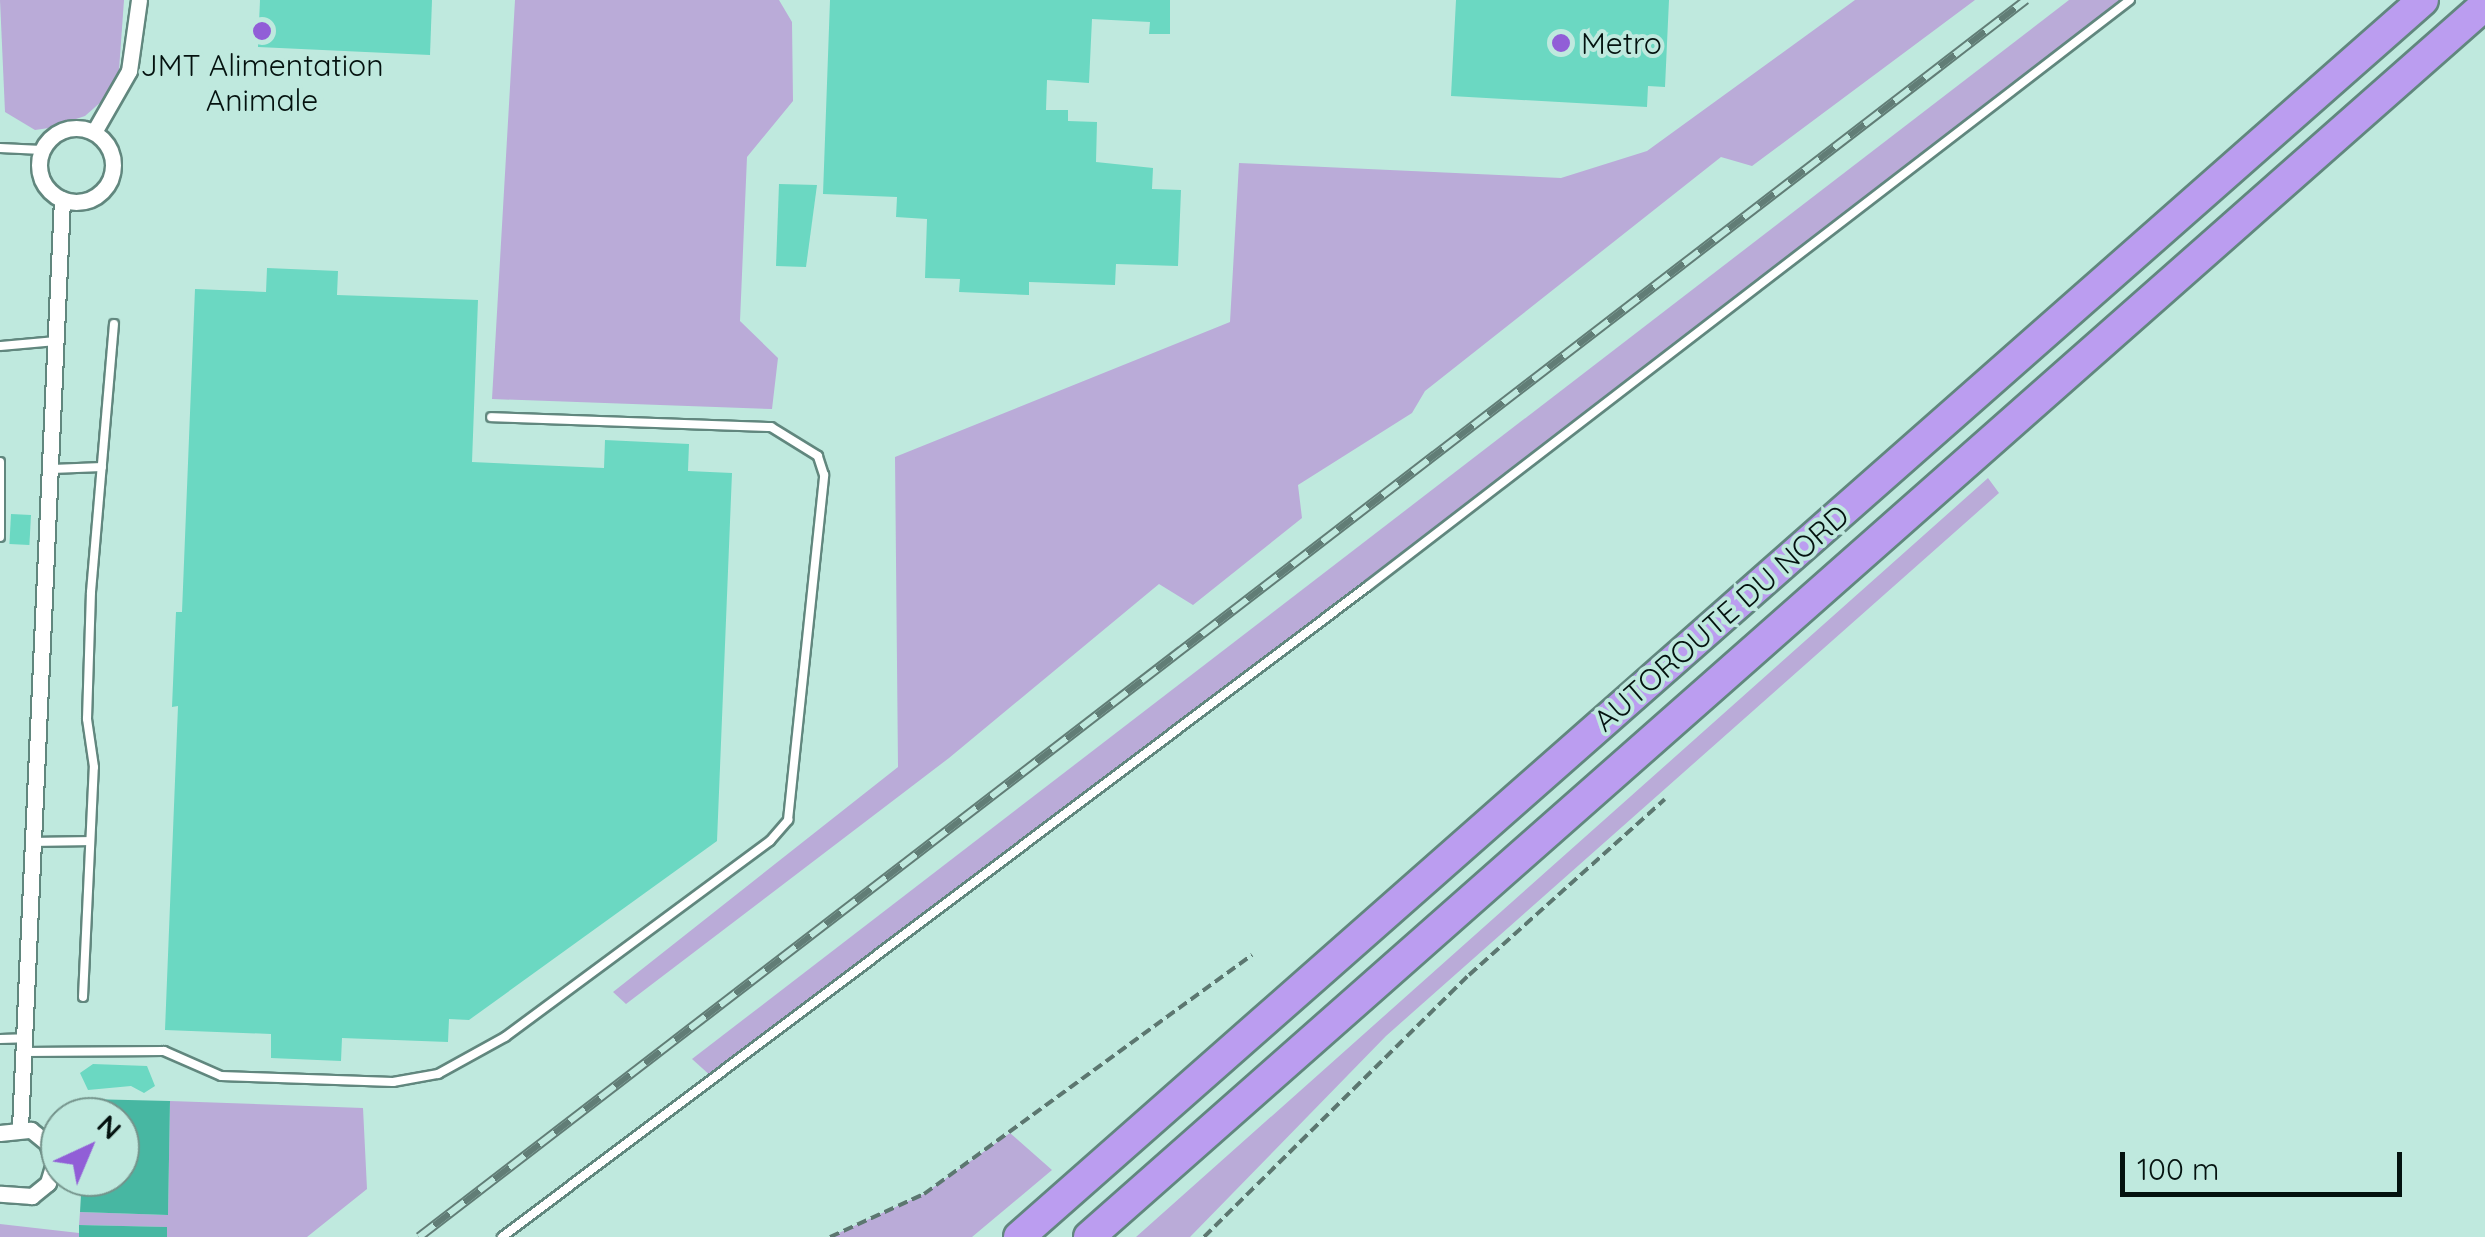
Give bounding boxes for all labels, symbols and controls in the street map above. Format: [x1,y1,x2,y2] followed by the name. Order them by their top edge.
[251,20,273,42] marker: JMT Alimentation Animale
[1581,25,1662,61] place label: Metro
[1550,32,1572,54] marker: Metro
[140,47,384,118] place label: JMT Alimentation Animale
[1586,497,1856,739] street label: AUTOROUTE DU NORD
[40,1097,140,1197] north arrow
[90,1107,129,1146] text: N
[2125,1132,2408,1194] scale bar
[2137,1150,2219,1188] text: 100 m

